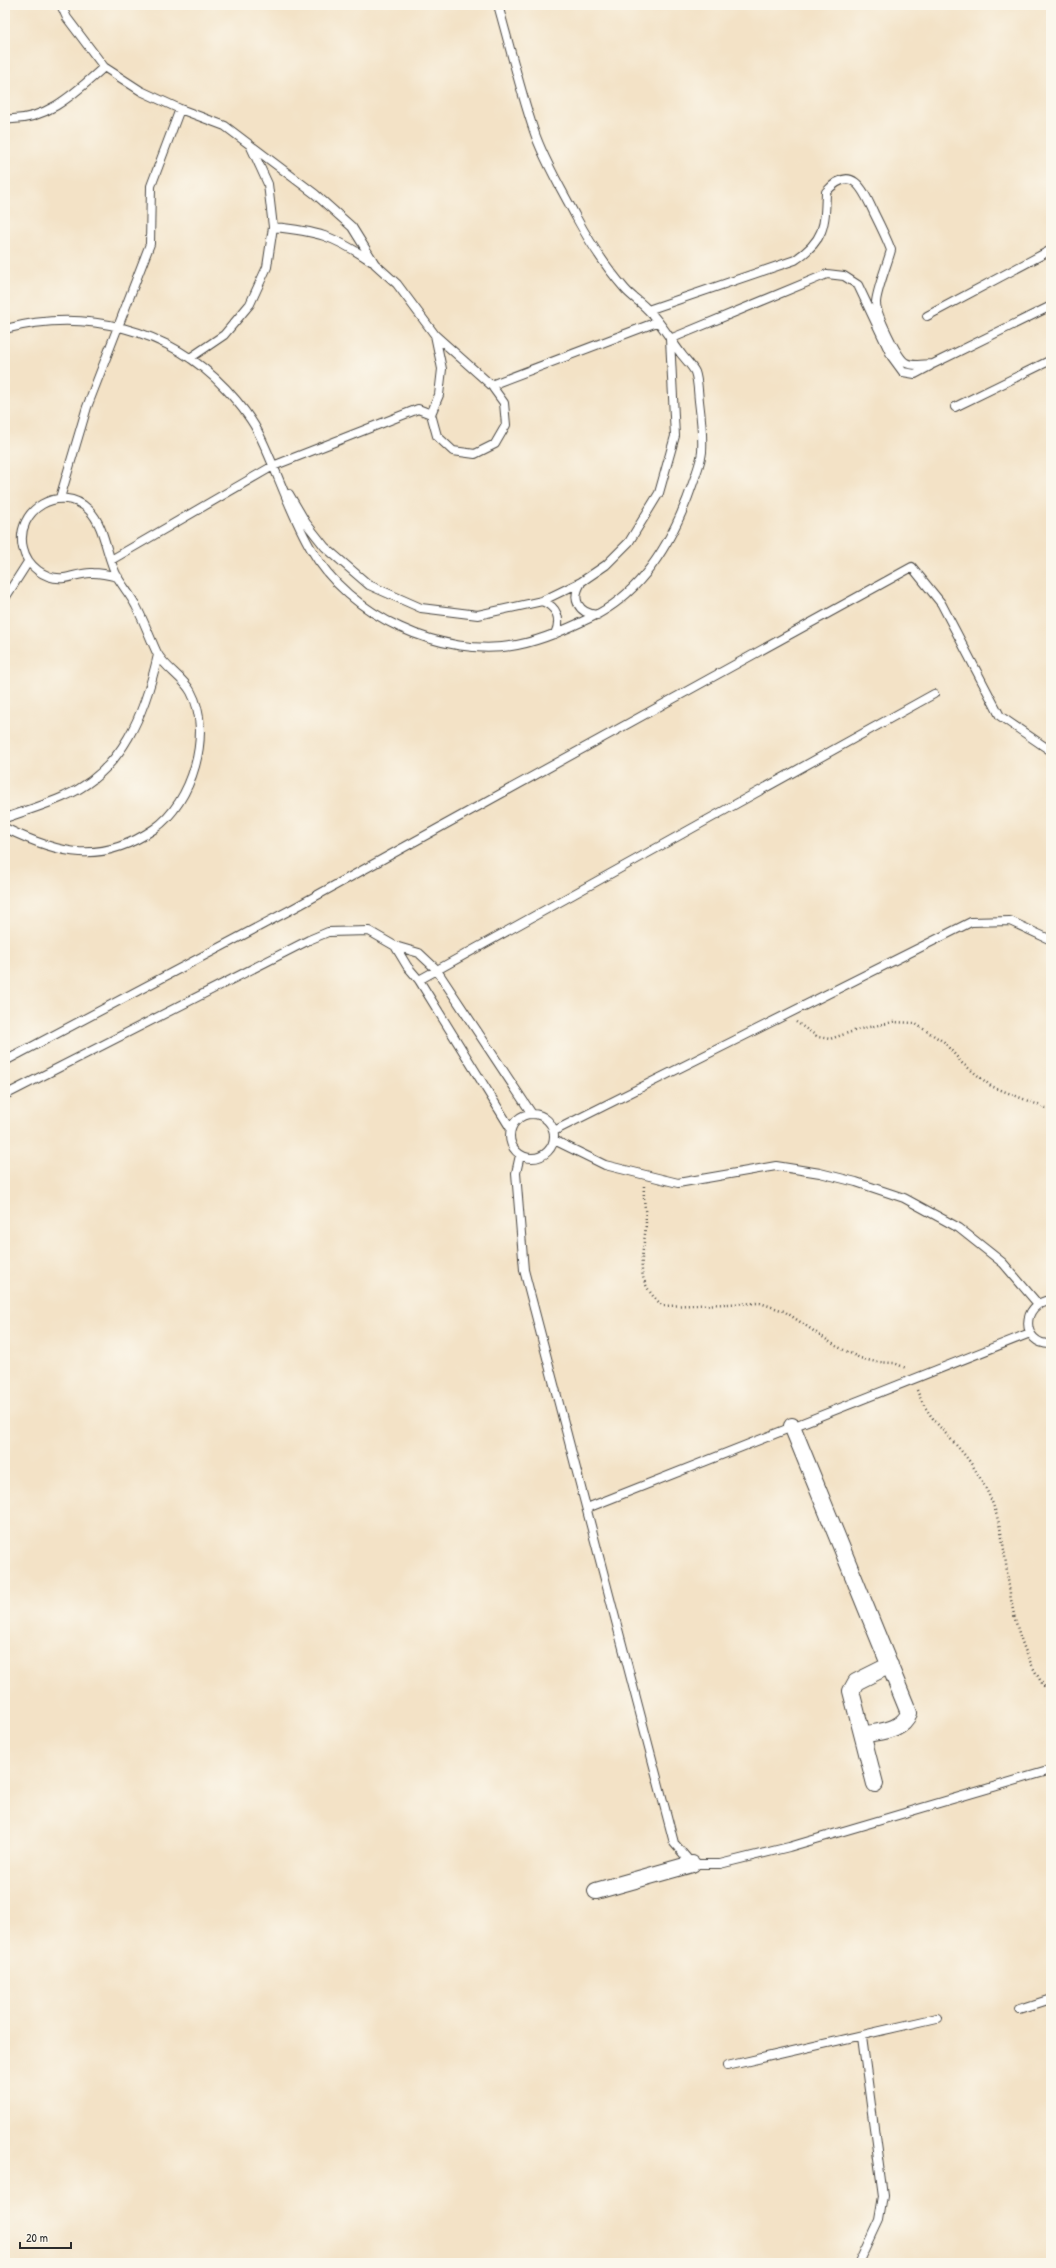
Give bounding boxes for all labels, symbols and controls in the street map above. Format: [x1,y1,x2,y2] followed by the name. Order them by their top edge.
[20,2224,71,2250] scale bar
[26,2229,48,2246] text: 20 m

